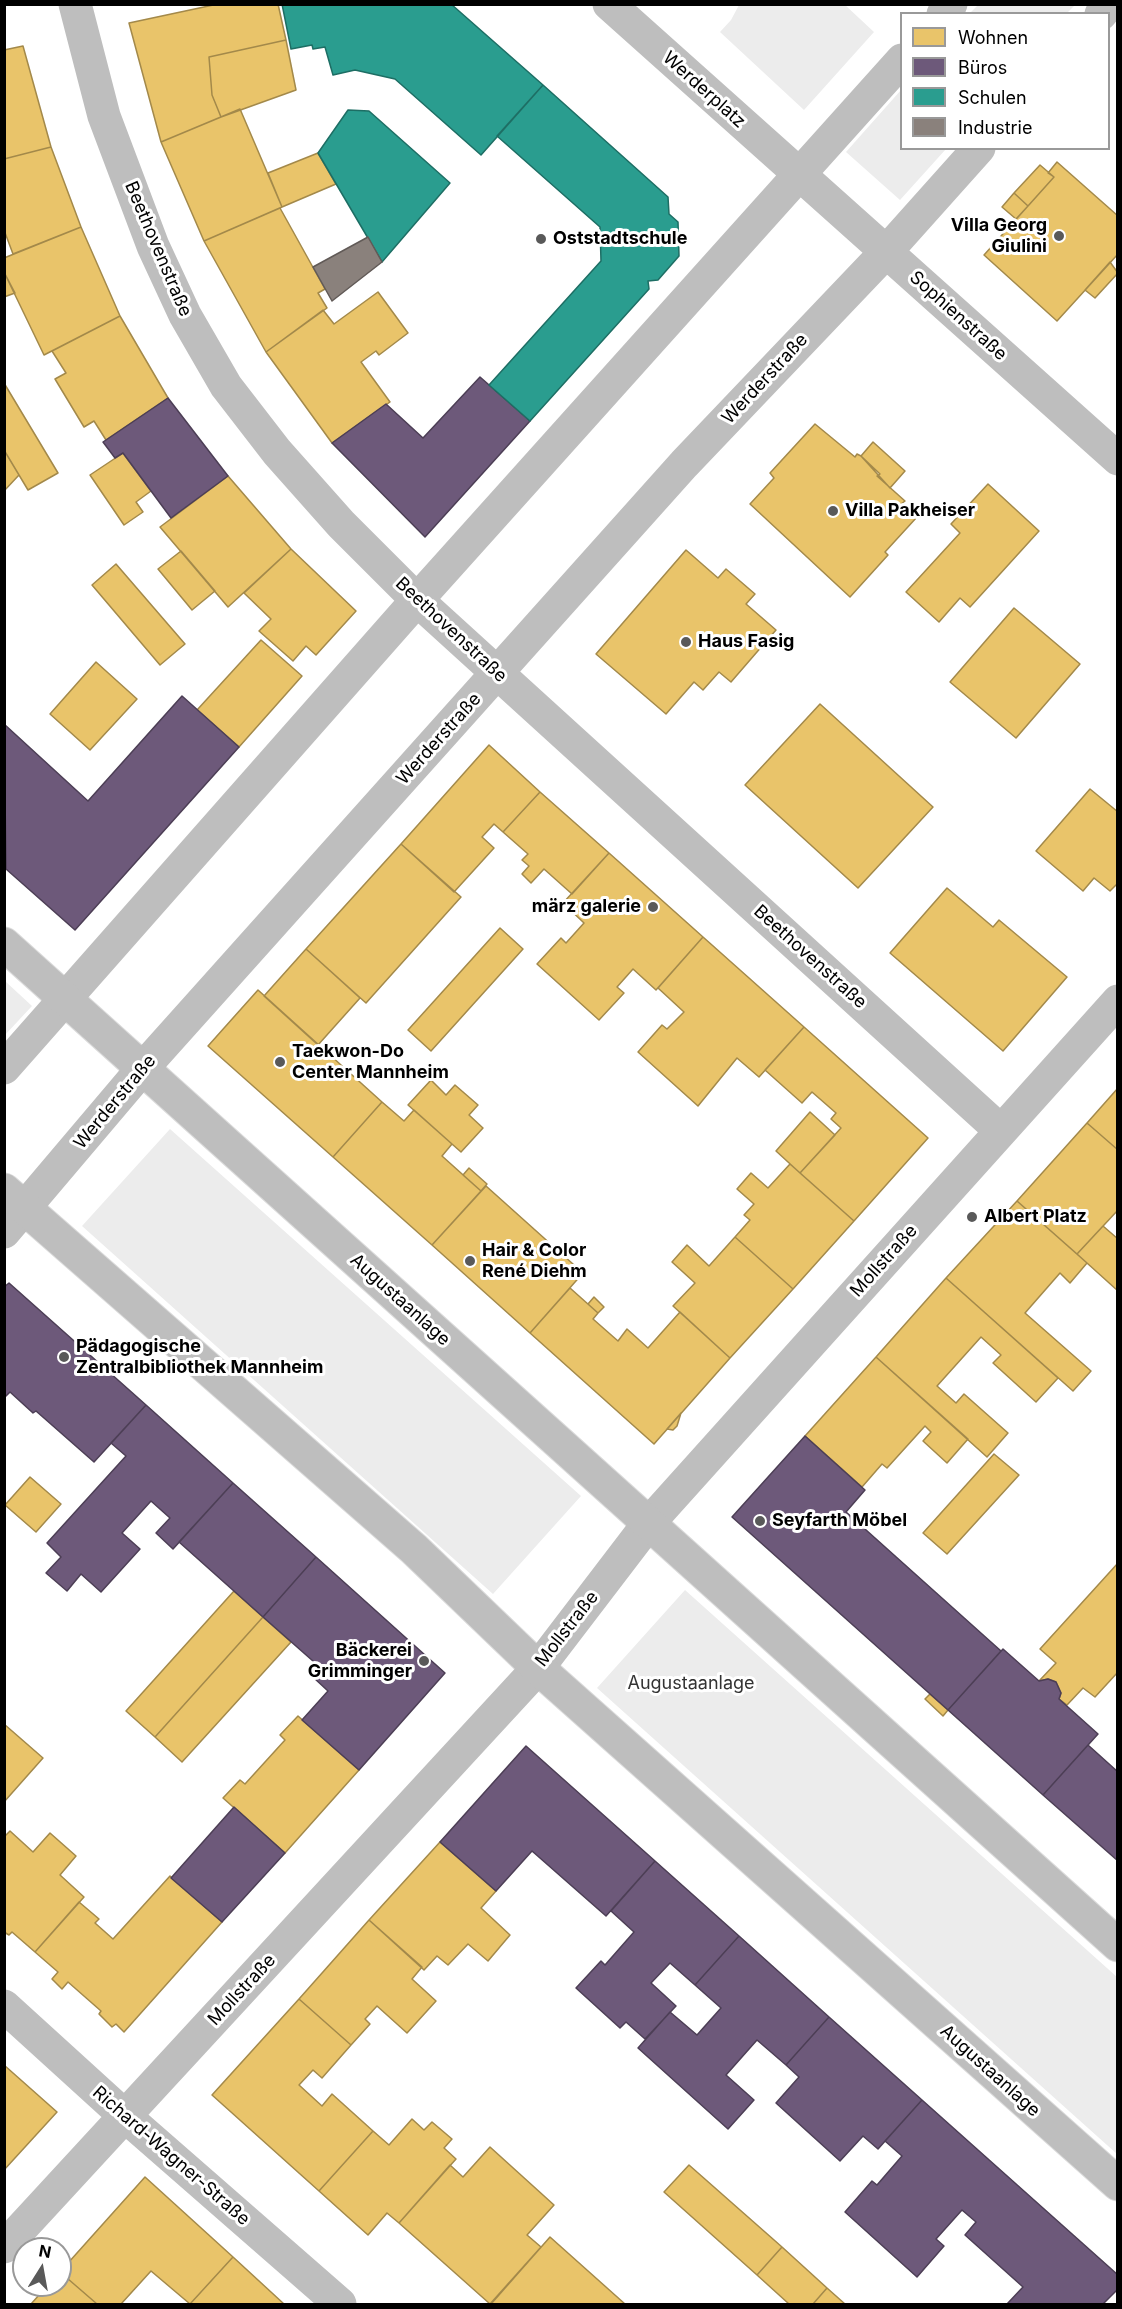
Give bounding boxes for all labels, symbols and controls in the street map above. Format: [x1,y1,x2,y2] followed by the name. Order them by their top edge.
[900,12,1110,150] legend
[958,27,1028,48] text: Wohnen
[658,47,750,133] street label: Werderplatz
[958,57,1007,78] text: Büros
[958,87,1027,108] text: Schulen
[958,117,1032,138] text: Industrie
[120,178,196,320] street label: Beethovenstraße
[951,215,1047,258] place label: Villa Georg Giulini
[553,228,687,250] place label: Oststadtschule
[1052,229,1066,243] marker: Villa Georg Giulini
[534,232,548,246] marker: Oststadtschule
[905,267,1011,365] street label: Sophienstraße
[718,329,812,429] street label: Werderstraße
[845,500,975,522] place label: Villa Pakheiser
[826,504,840,518] marker: Villa Pakheiser
[391,573,511,687] street label: Beethovenstraße
[698,631,794,653] place label: Haus Fasig
[679,635,693,649] marker: Haus Fasig
[392,689,486,789] street label: Werderstraße
[532,896,641,918] place label: märz galerie
[646,900,660,914] marker: märz galerie
[749,901,871,1013] street label: Beethovenstraße
[292,1041,449,1084] place label: Taekwon-Do Center Mannheim
[69,1051,161,1153] street label: Werderstraße
[273,1055,287,1069] marker: Taekwon-Do Center Mannheim
[984,1206,1087,1228] place label: Albert Platz
[965,1210,979,1224] marker: Albert Platz
[846,1220,922,1302] street label: Mollstraße
[482,1240,587,1282] place label: Hair & Color René Diehm
[346,1249,454,1351] street label: Augustaanlage
[463,1254,477,1268] marker: Hair & Color René Diehm
[76,1336,323,1378] place label: Pädagogische Zentralbibliothek Mannheim
[57,1350,71,1364] marker: Pädagogische Zentralbibliothek Mannheim
[772,1510,907,1532] place label: Seyfarth Möbel
[753,1514,767,1528] marker: Seyfarth Möbel
[531,1587,603,1671] street label: Mollstraße
[308,1640,412,1682] place label: Bäckerei Grimminger
[417,1654,431,1668] marker: Bäckerei Grimminger
[627,1673,755,1695] park label: Augustaanlage
[204,1950,280,2030] street label: Mollstraße
[936,2020,1044,2122] street label: Augustaanlage
[88,2082,254,2230] street label: Richard-Wagner-Straße
[12,2237,72,2297] north arrow
[37,2240,53,2262] text: N

